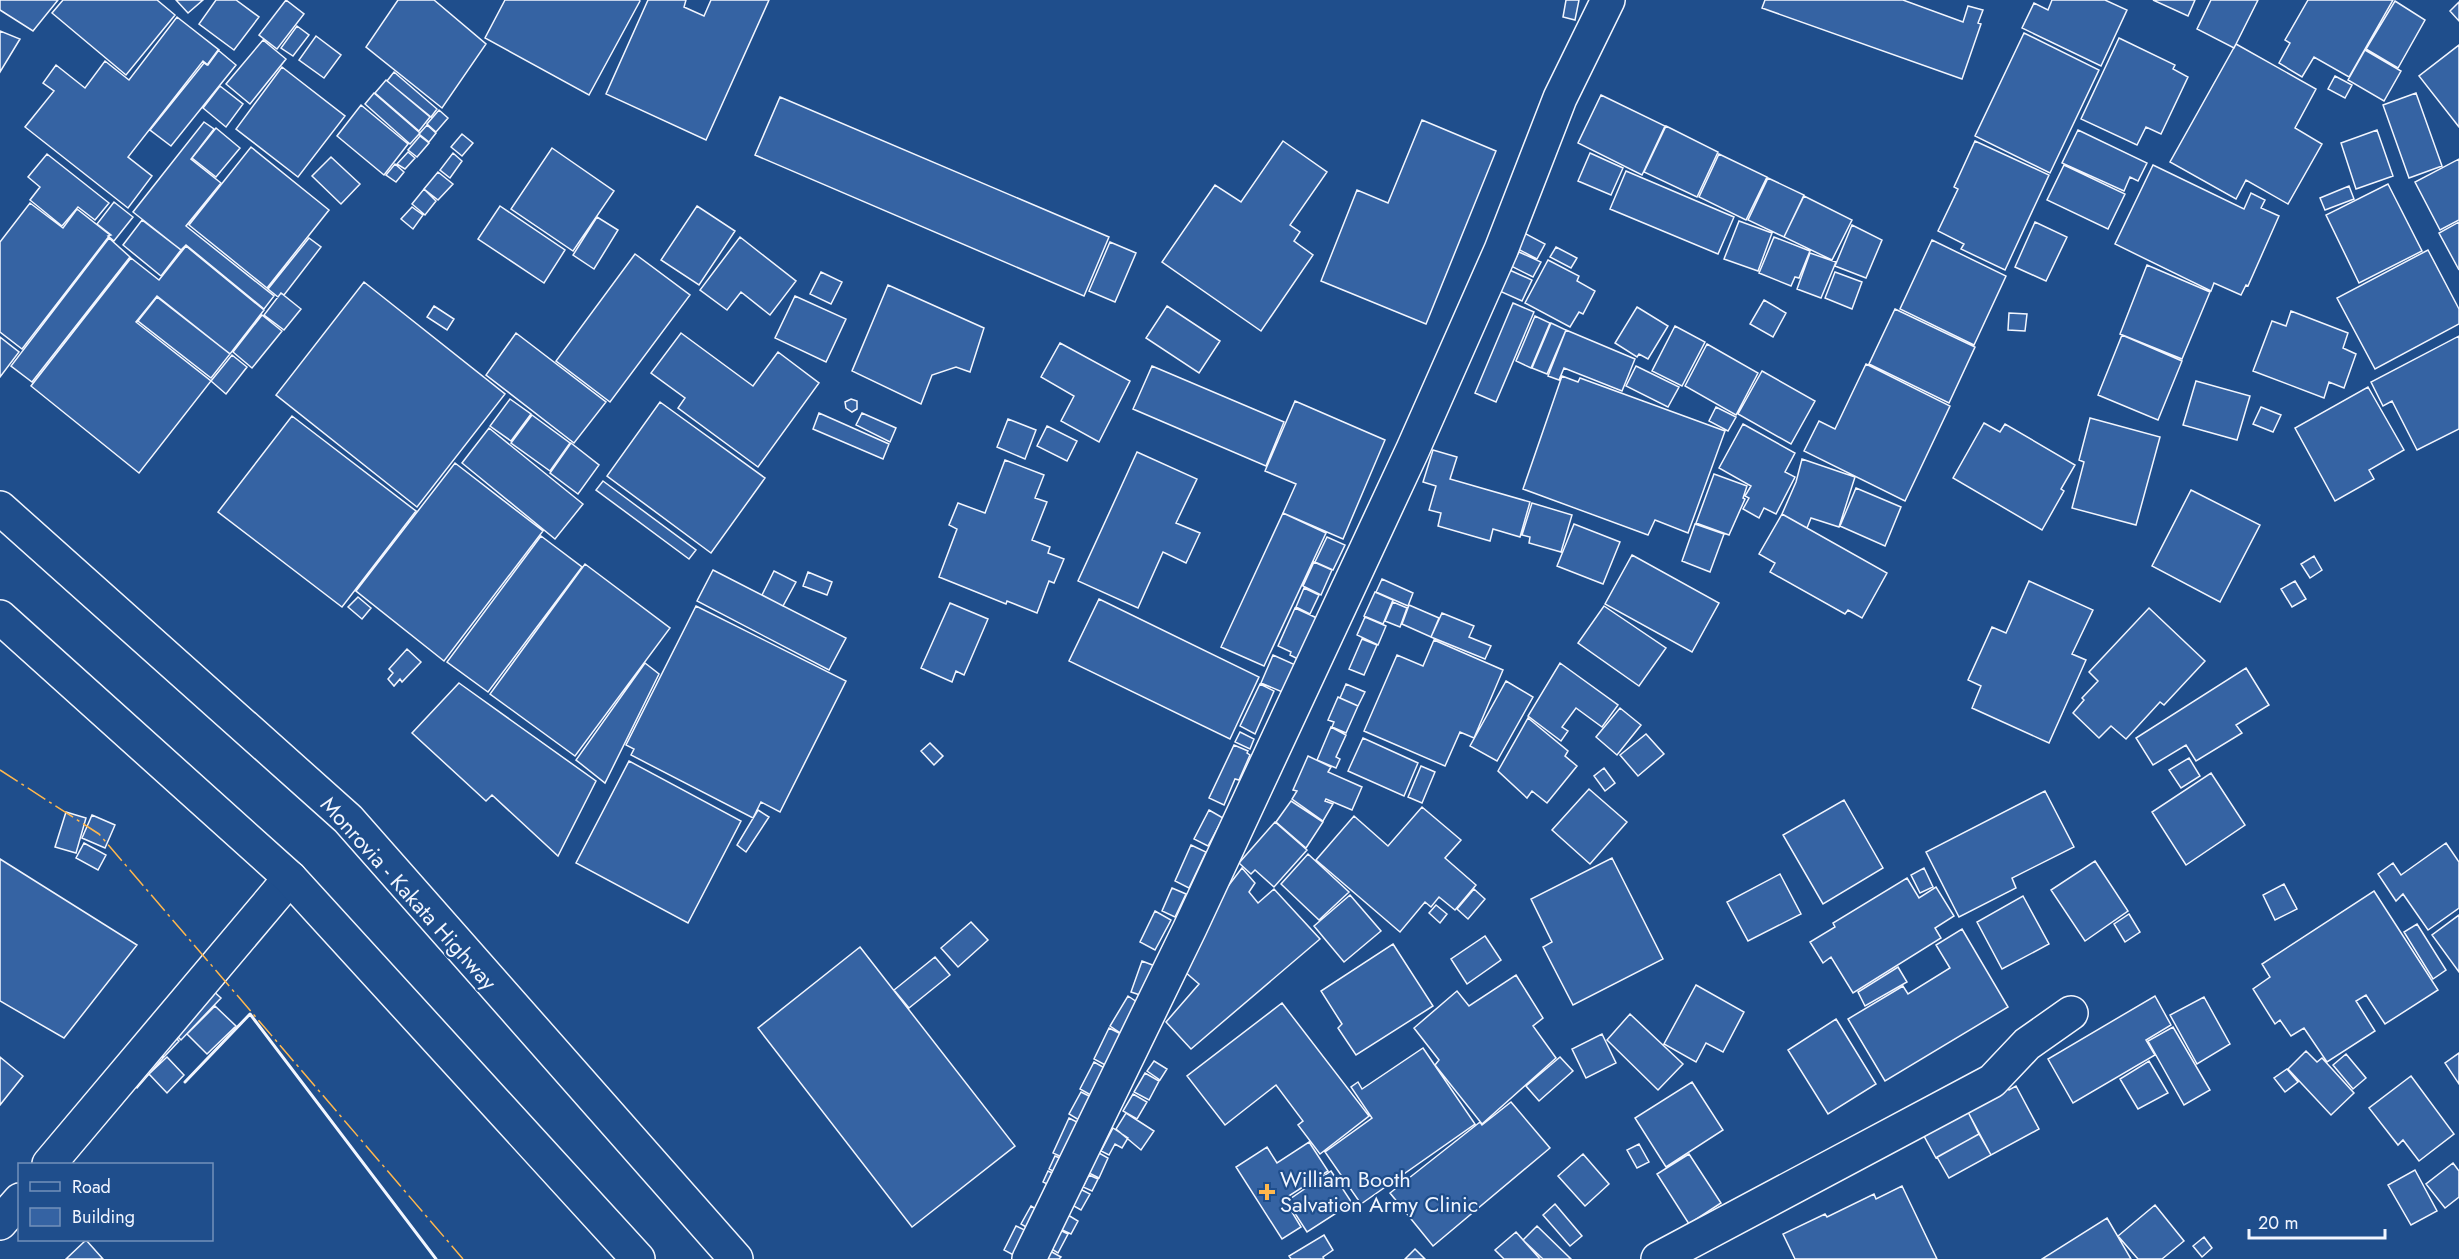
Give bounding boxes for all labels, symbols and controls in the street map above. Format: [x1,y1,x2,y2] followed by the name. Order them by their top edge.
[313,789,505,997] street label: Monrovia - Kakata Highway
[18,1163,213,1241] legend
[1280,1163,1478,1220] place label: William Booth Salvation Army Clinic
[72,1174,111,1200] text: Road
[1258,1183,1276,1201] marker: William Booth Salvation Army Clinic
[2249,1202,2386,1240] scale bar
[72,1204,135,1230] text: Building
[2258,1210,2298,1236] text: 20 m

